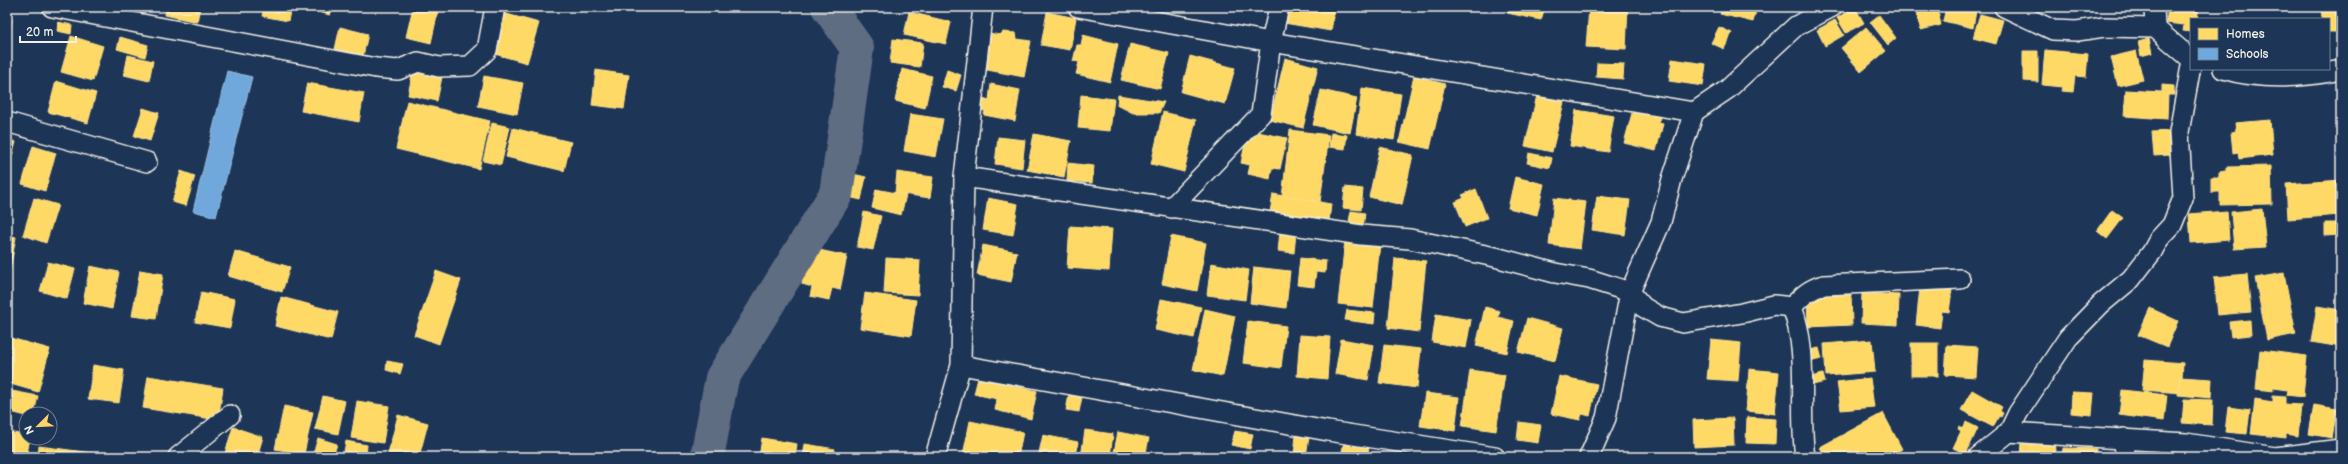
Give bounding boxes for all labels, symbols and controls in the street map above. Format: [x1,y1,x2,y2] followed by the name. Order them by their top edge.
[20,18,76,44] scale bar
[2190,18,2330,70] legend
[26,25,53,40] text: 20 m
[2226,27,2265,42] text: Homes
[2226,47,2269,62] text: Schools
[18,406,58,446] north arrow
[22,423,37,436] text: N

